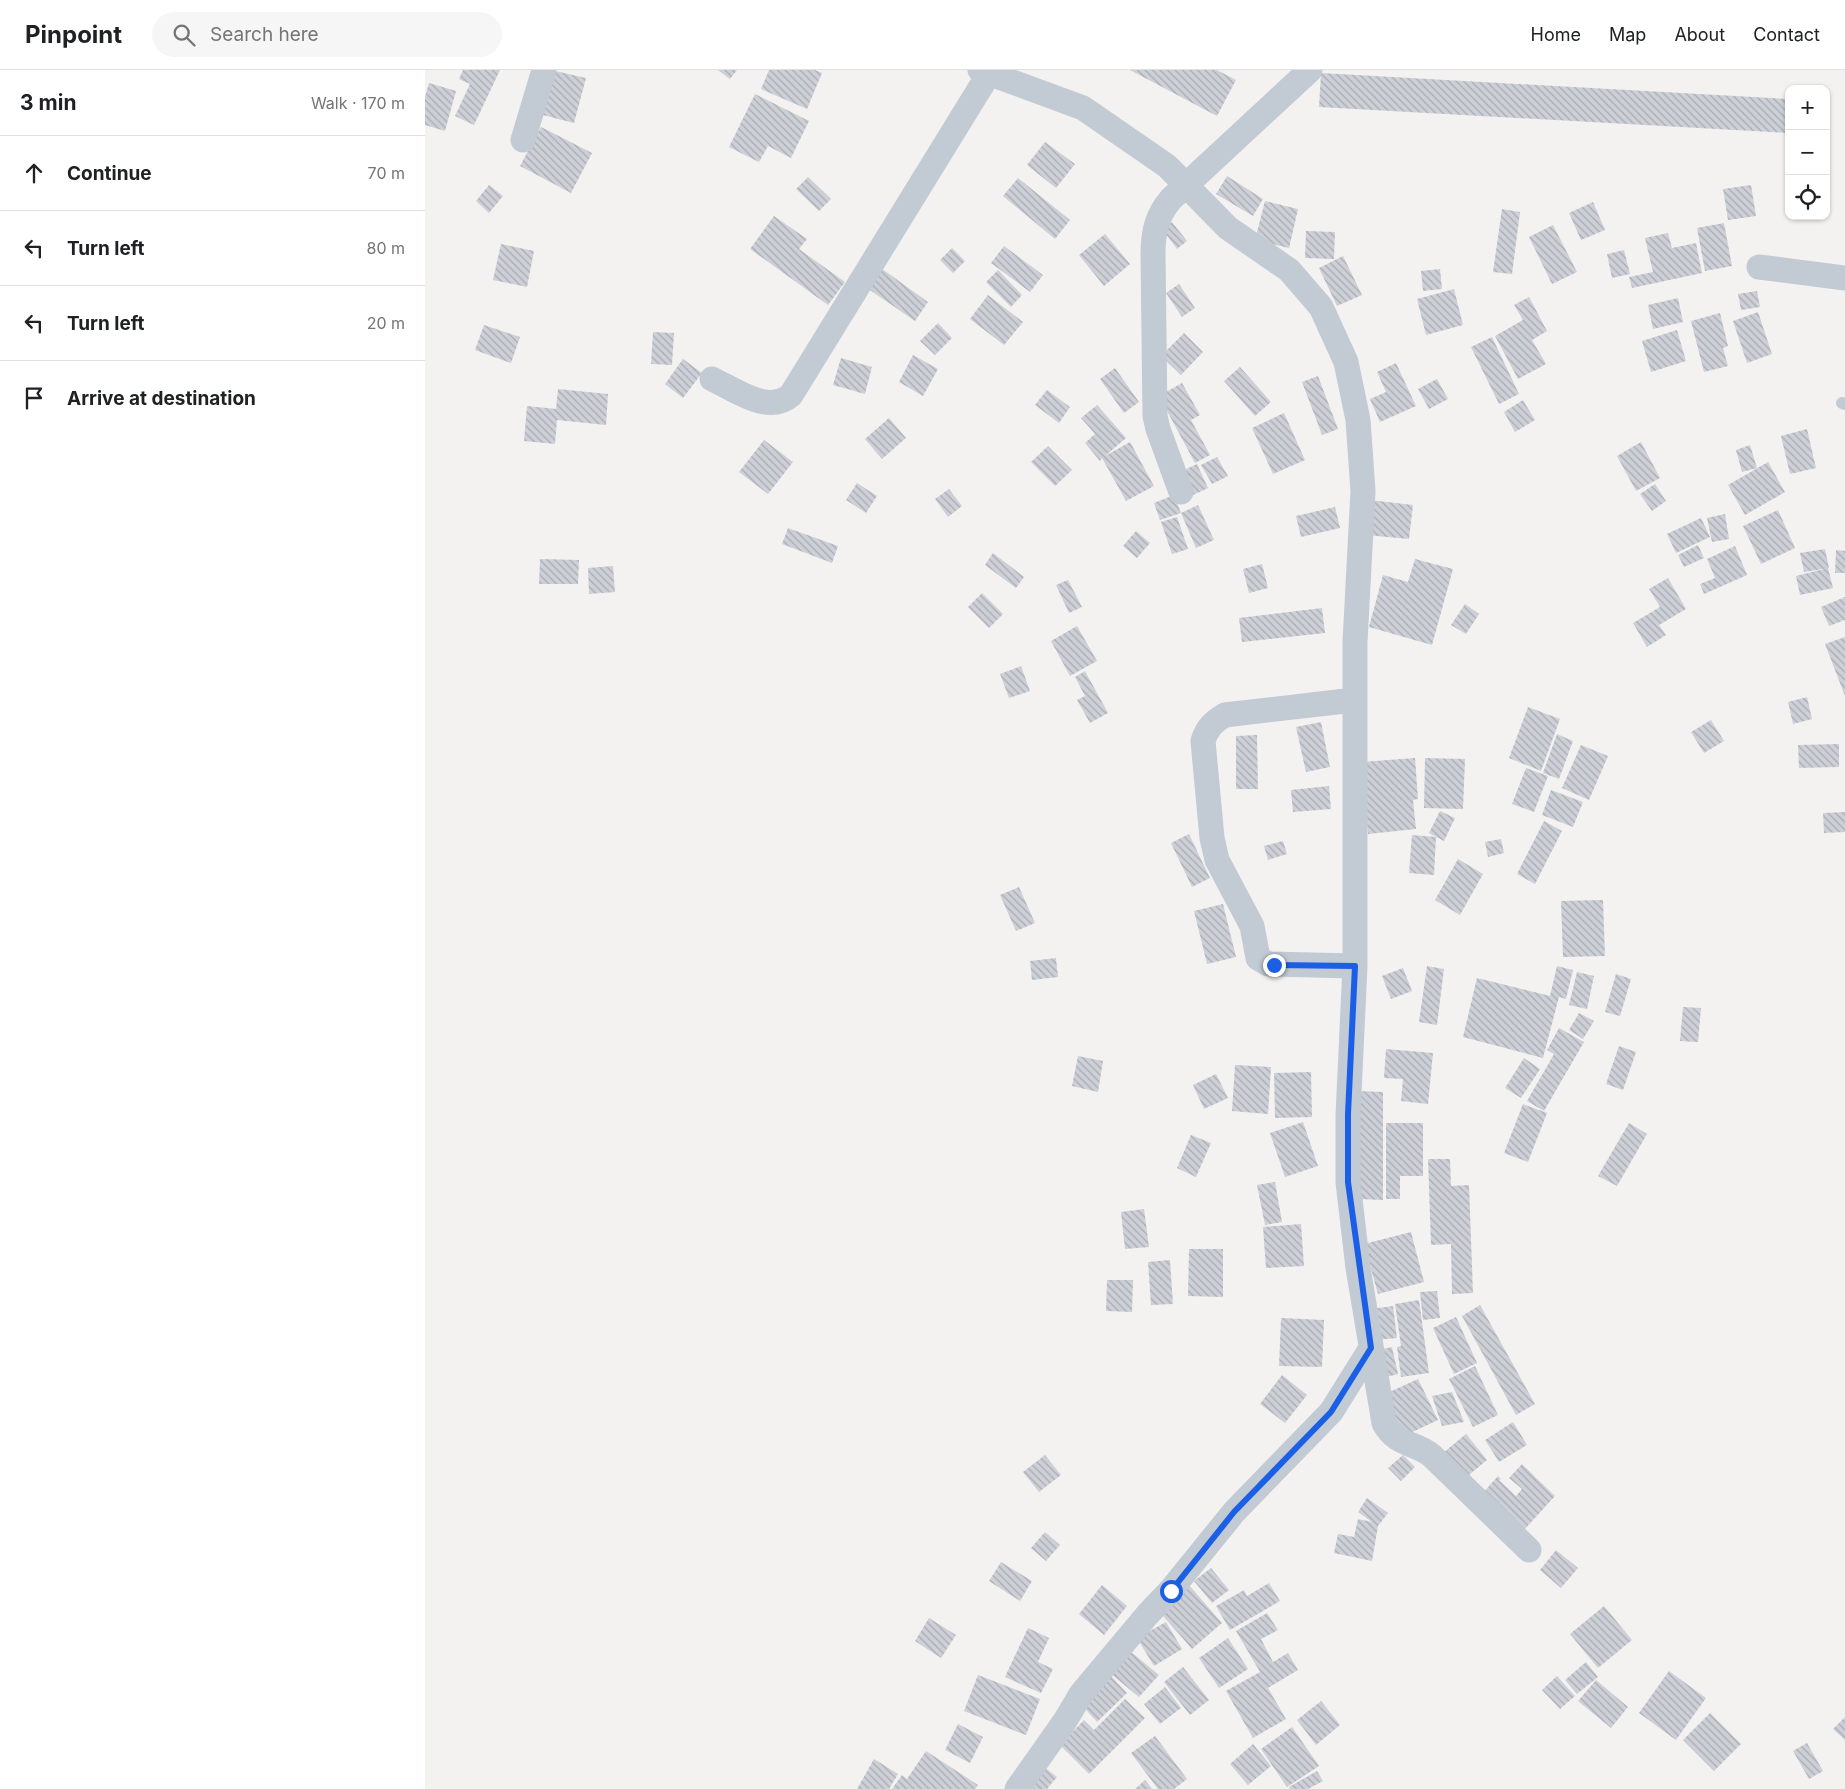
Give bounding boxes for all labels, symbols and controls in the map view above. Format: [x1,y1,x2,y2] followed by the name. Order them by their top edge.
[152,12,502,57] search box
[25,20,122,49] text: Pinpoint
[170,21,198,49] icon: search
[210,23,319,46] text: Search here
[1531,24,1581,45] text: Home
[1609,24,1646,45] text: Map
[1674,24,1725,45] text: About
[1753,24,1820,45] text: Contact
[1785,85,1830,220] map controls
[1785,85,1830,130] button: +
[20,90,76,115] text: 3 min
[311,93,405,113] text: Walk · 170 m
[1785,130,1830,175] button: −
[20,159,48,187] icon: ahead
[67,162,152,185] text: Continue
[368,163,405,183] text: 70 m
[1785,175,1830,220] button: locate
[20,234,48,262] icon: left
[67,237,145,260] text: Turn left
[366,238,405,258] text: 80 m
[20,309,48,337] icon: left
[67,312,145,335] text: Turn left
[367,313,405,333] text: 20 m
[20,384,48,412] icon: arrive
[67,387,256,410] text: Arrive at destination
[1263,954,1286,977] route end
[1160,1580,1183,1603] route start

